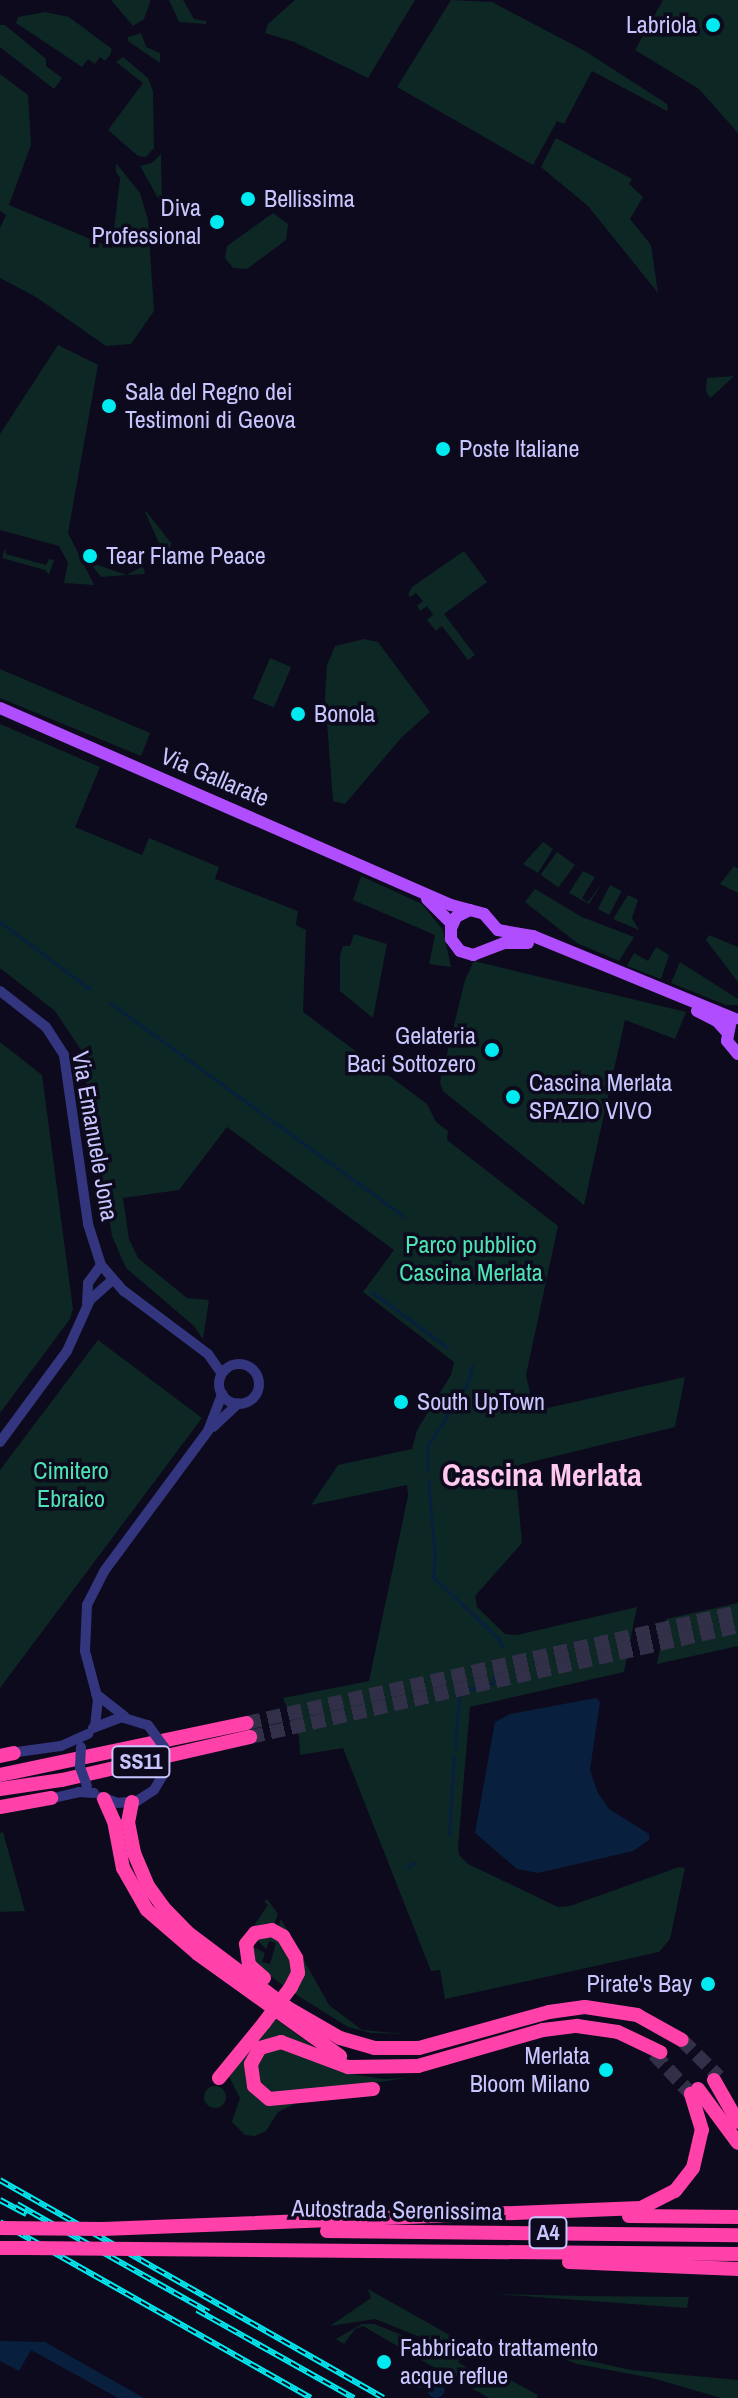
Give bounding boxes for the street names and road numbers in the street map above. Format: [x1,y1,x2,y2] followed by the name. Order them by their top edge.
[157,741,273,813] street label: Via Gallarate
[66,1049,124,1223] street label: Via Emanuele Jona
[111,1744,171,1780] road number: SS11
[291,2194,503,2226] street label: Autostrada Serenissima
[528,2215,568,2251] road number: A4

